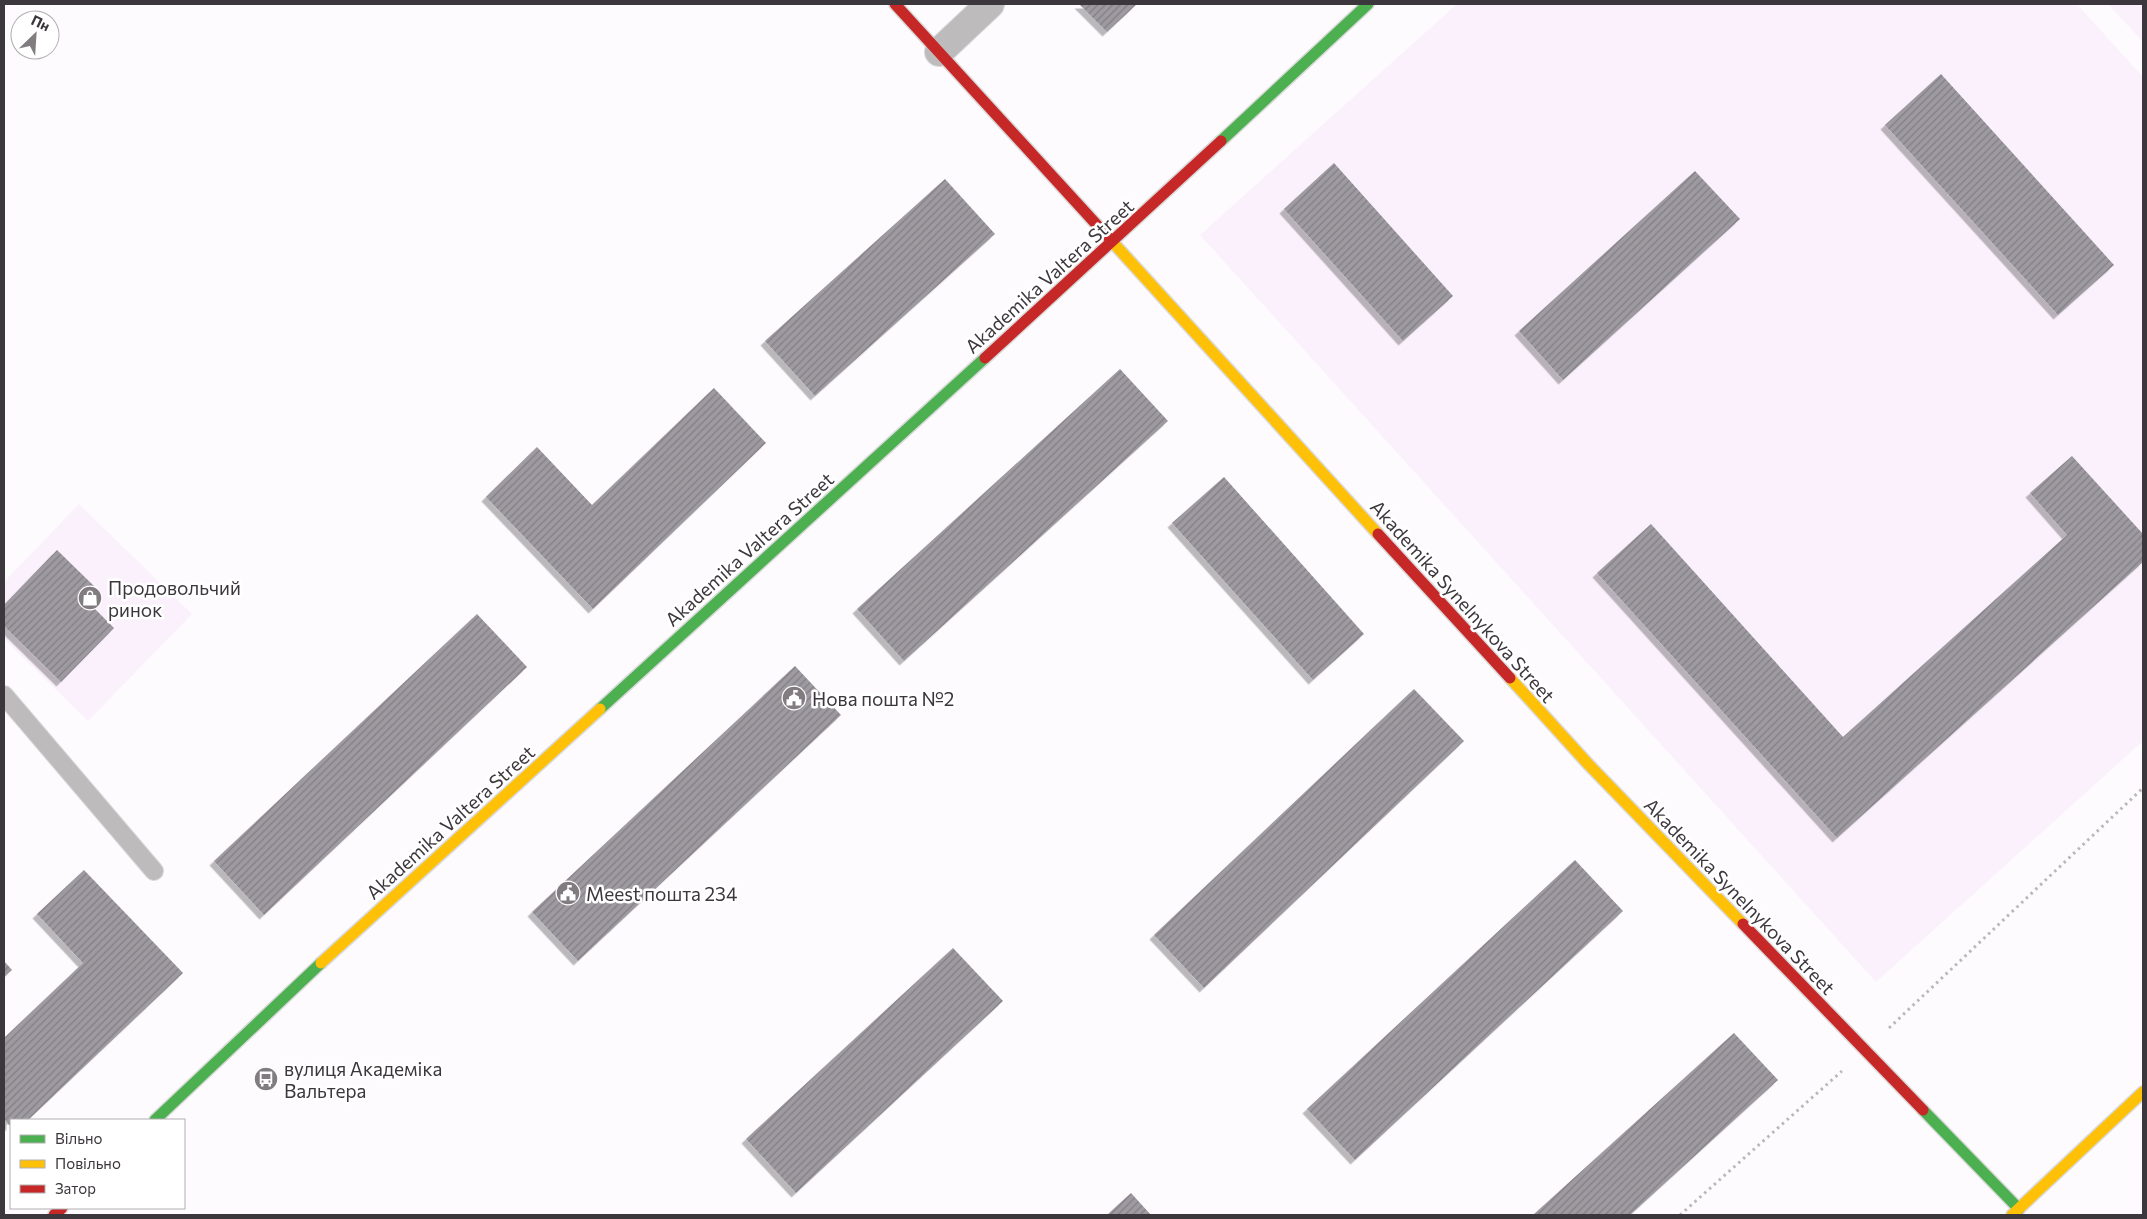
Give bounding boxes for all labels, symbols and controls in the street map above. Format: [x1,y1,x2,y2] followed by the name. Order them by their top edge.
[10,10,60,60] north arrow
[29,11,53,34] text: Пн
[960,194,1138,358] street label: Akademika Valtera Street
[660,467,838,631] street label: Akademika Valtera Street
[1366,495,1560,707] street label: Akademika Synelnykova Street
[108,576,241,621] place label: Продовольчий ринок
[77,585,103,611] shop icon: Продовольчий ринок
[781,685,807,711] public building icon: Нова пошта №2
[812,687,954,710] place label: Нова пошта №2
[361,740,539,904] street label: Akademika Valtera Street
[1640,793,1840,999] street label: Akademika Synelnykova Street
[555,880,581,906] public building icon: Meest пошта 234
[586,882,737,905] place label: Meest пошта 234
[284,1057,442,1102] place label: вулиця Академіка Вальтера
[253,1066,279,1092] bus stop icon: вулиця Академіка Вальтера
[10,1119,185,1209] legend
[55,1129,102,1147] text: Вільно
[55,1154,121,1172] text: Повільно
[55,1179,96,1197] text: Затор

